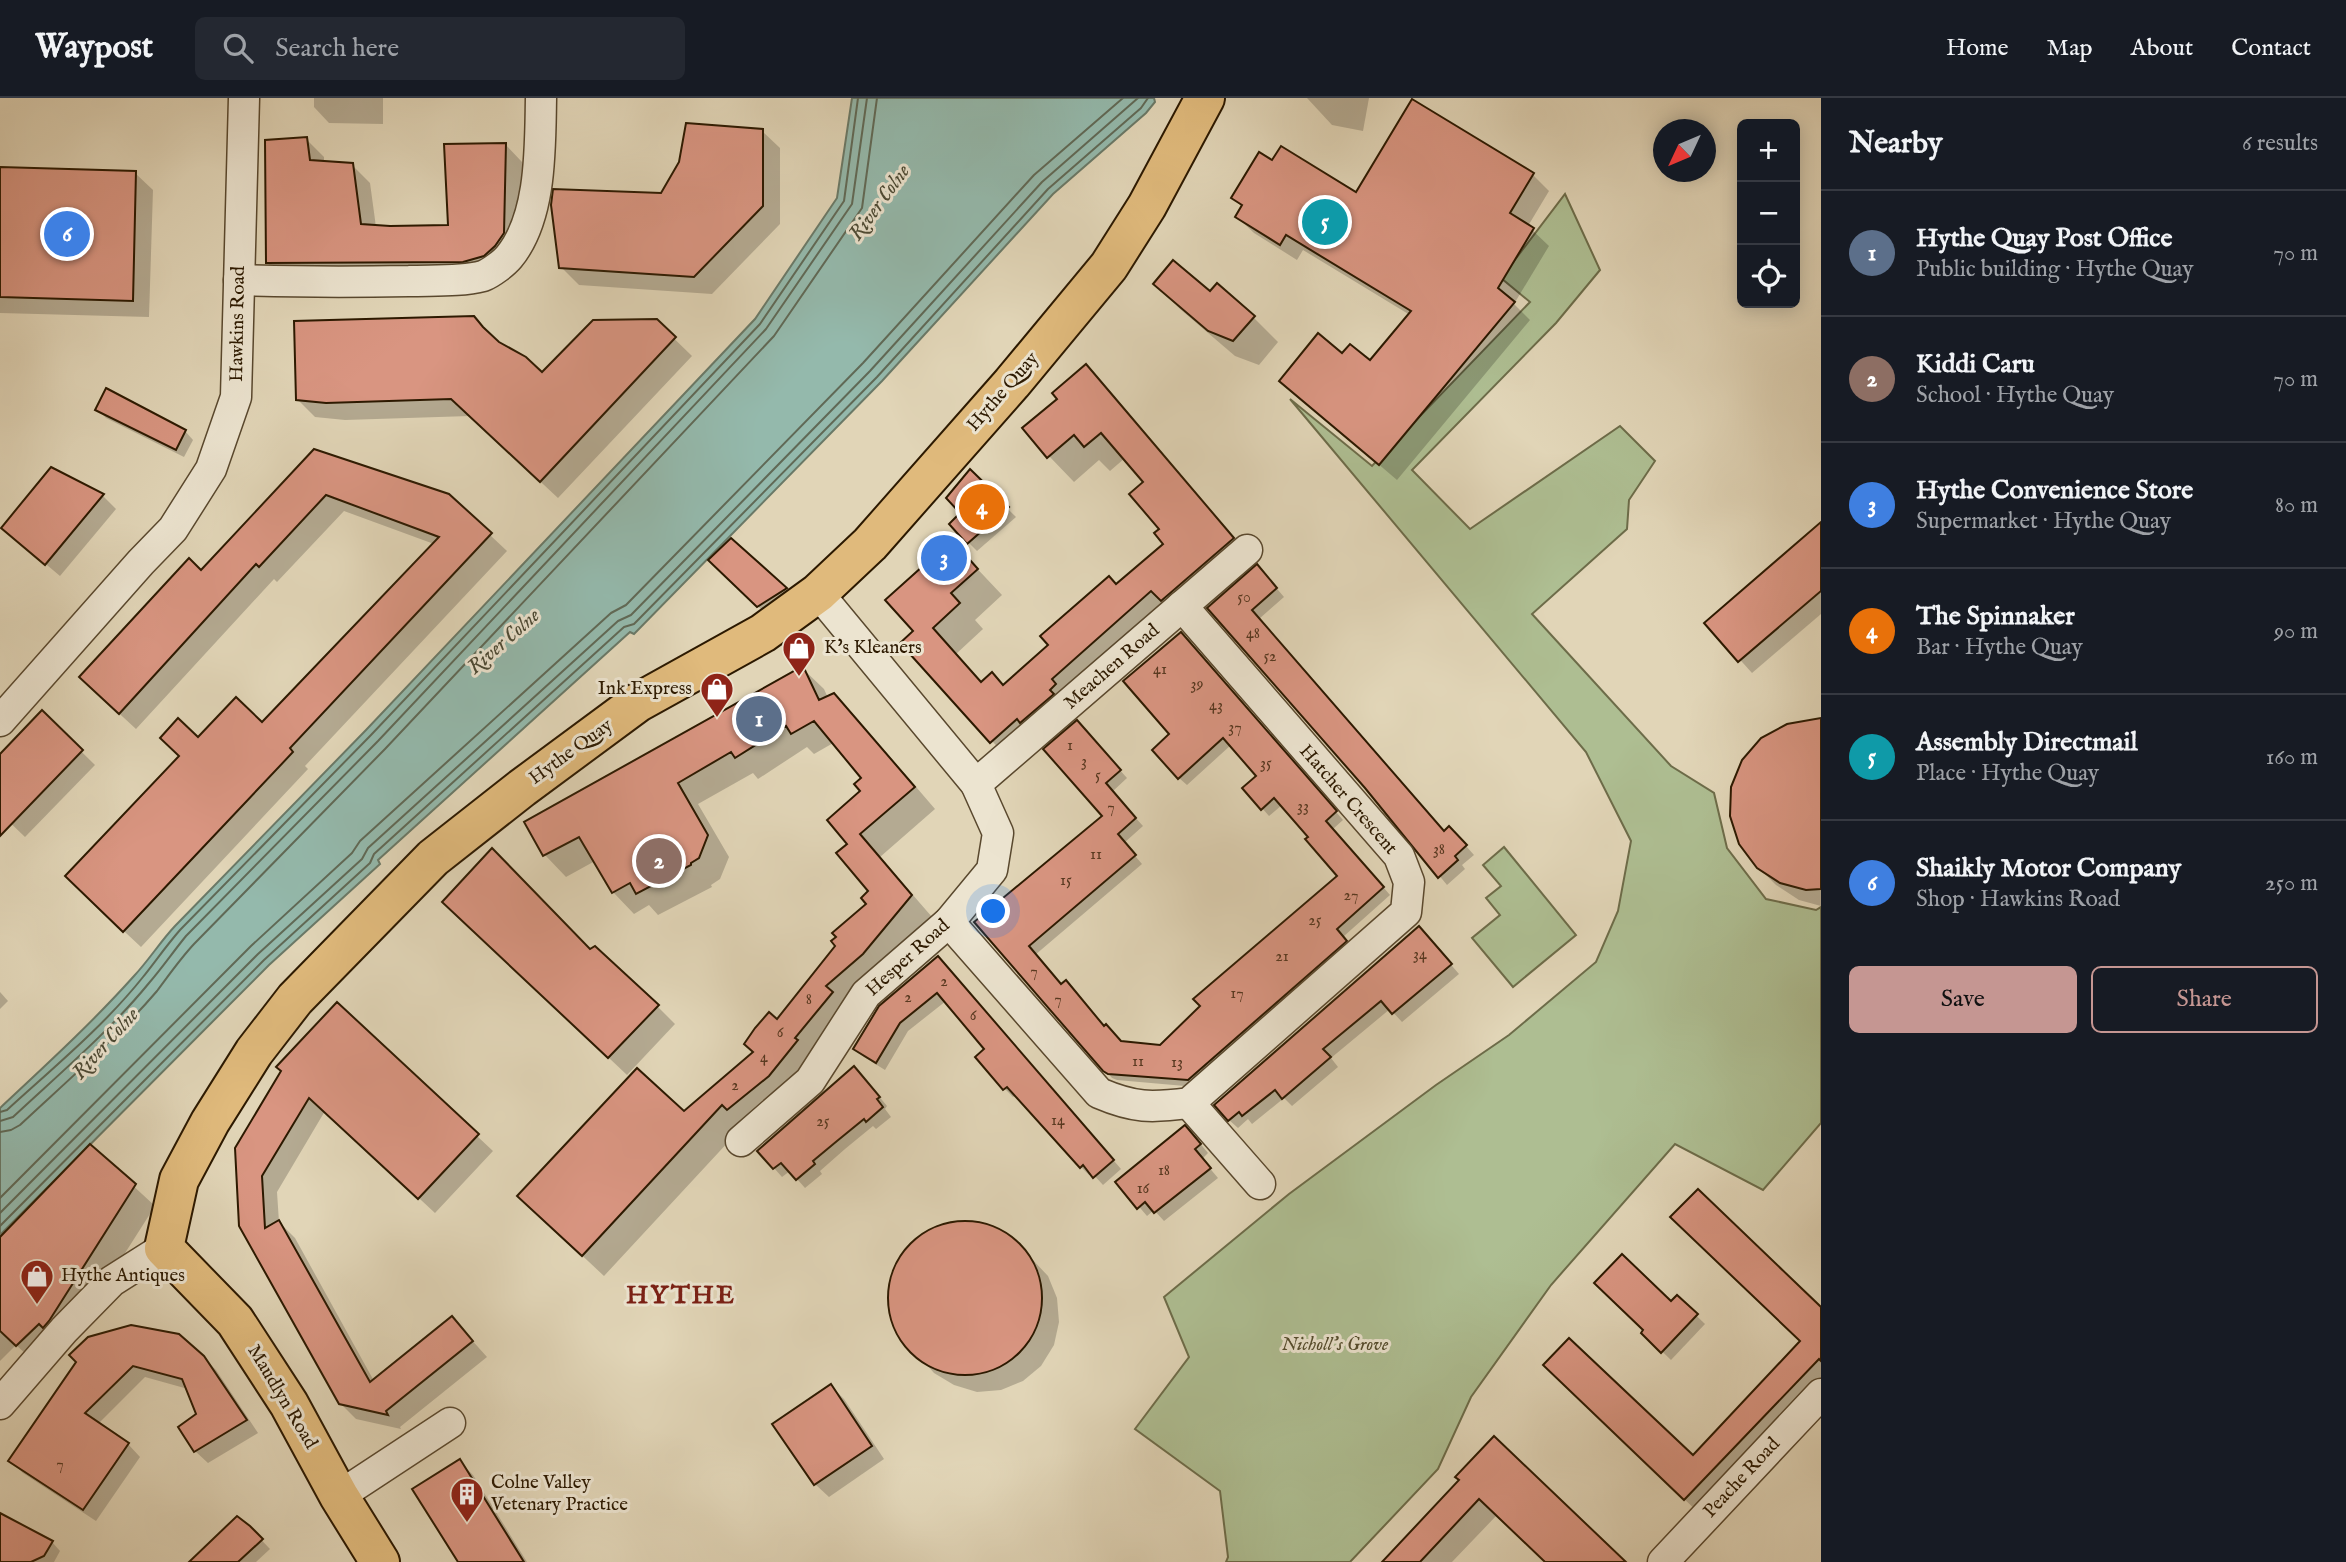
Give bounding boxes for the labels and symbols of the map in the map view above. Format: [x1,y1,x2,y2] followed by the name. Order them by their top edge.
[1653,119,1716,182] north arrow
[843,159,917,247] water label: River Colne
[1302,196,1348,248] pin: 5
[44,208,90,260] pin: 6
[225,265,251,382] street label: Hawkins Road
[962,347,1044,437] street label: Hythe Quay
[959,481,1005,533] pin: 4
[921,532,967,584] pin: 3
[1237,588,1251,608] house number: 50
[462,603,546,681] water label: River Colne
[1059,618,1165,715] street label: Meachen Road
[1246,624,1260,644] house number: 48
[780,629,818,678] shop icon: K's Kleaners
[824,636,922,660] place label: K's Kleaners
[1263,647,1277,667] house number: 52
[1153,660,1167,680] house number: 41
[698,670,736,719] shop icon: Ink Express
[1191,675,1203,695] house number: 39
[598,677,692,701] place label: Ink Express
[736,693,782,745] pin: 1
[1209,696,1223,716] house number: 43
[524,713,618,790] street label: Hythe Quay
[1228,718,1242,738] house number: 37
[1067,736,1073,756] house number: 1
[1294,740,1403,860] street label: Hatcher Crescent
[1081,752,1087,772] house number: 3
[1260,754,1272,774] house number: 35
[1095,766,1101,786] house number: 5
[1297,797,1309,817] house number: 33
[1107,798,1115,818] house number: 7
[636,835,682,887] pin: 2
[1433,840,1445,860] house number: 38
[1090,845,1102,865] house number: 11
[1060,871,1072,891] house number: 15
[1344,886,1358,906] house number: 27
[976,894,1010,928] your location
[1308,911,1322,931] house number: 25
[861,914,956,1002] street label: Hesper Road
[1413,945,1427,965] house number: 34
[1275,947,1289,967] house number: 21
[1030,962,1038,982] house number: 7
[940,972,948,992] house number: 2
[1230,984,1244,1004] house number: 17
[904,988,912,1008] house number: 2
[806,990,812,1010] house number: 8
[1054,990,1062,1010] house number: 7
[67,1002,145,1086] water label: River Colne
[970,1006,977,1026] house number: 6
[777,1023,784,1043] house number: 6
[760,1048,768,1068] house number: 4
[1132,1052,1144,1072] house number: 11
[1171,1053,1183,1073] house number: 13
[731,1076,739,1096] house number: 2
[1051,1111,1065,1131] house number: 14
[816,1112,830,1132] house number: 25
[1158,1161,1170,1181] house number: 18
[1137,1179,1150,1199] house number: 16
[18,1257,56,1306] shop icon: Hythe Antiques
[61,1264,185,1288] place label: Hythe Antiques
[626,1279,736,1312] district label: HYTHE
[1282,1333,1389,1357] park label: Nicholl's Grove
[241,1340,323,1454] street label: Maudlyn Road
[1699,1432,1786,1523] street label: Peache Road
[56,1455,64,1475] house number: 7
[490,1471,628,1517] place label: Colne Valley Vetenary Practice
[448,1475,486,1524] building icon: Colne Valley Vetenary Practice

